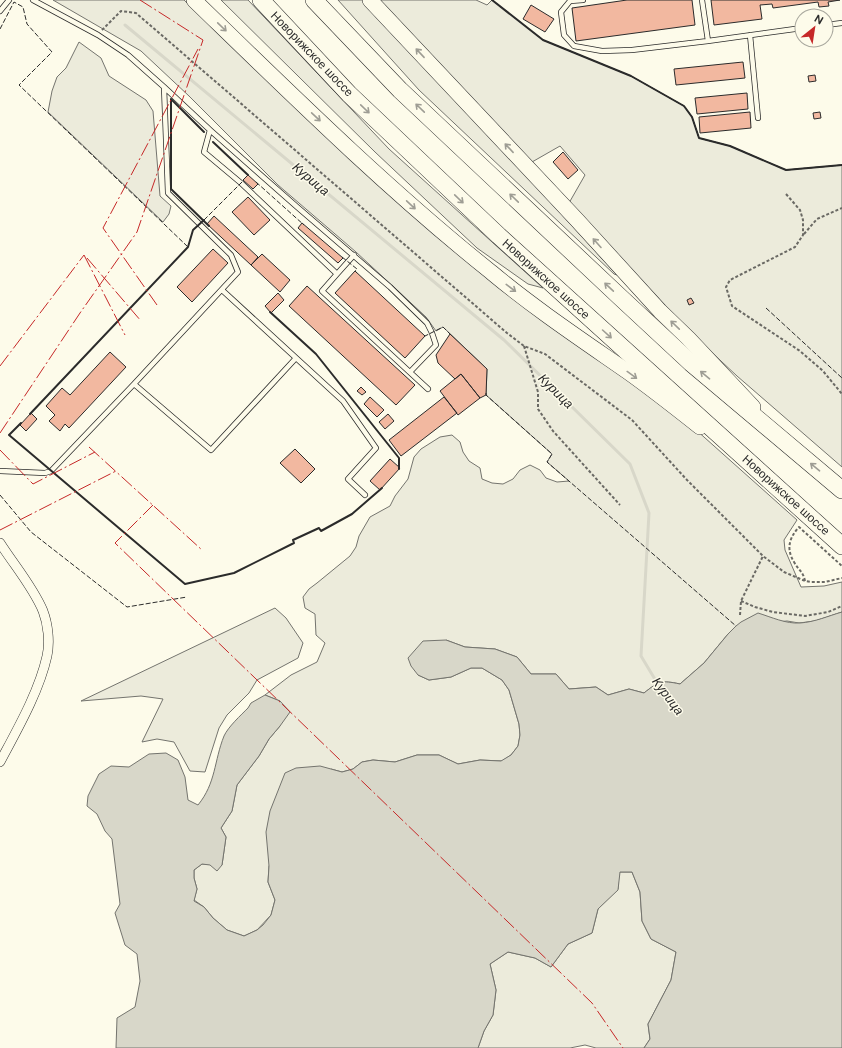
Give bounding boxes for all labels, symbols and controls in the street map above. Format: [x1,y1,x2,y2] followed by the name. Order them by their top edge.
[267,8,357,100] street label: Новорижское шоссе
[794,8,834,48] north arrow
[812,11,826,27] text: N
[217,22,227,32] one-way arrow
[415,48,425,58] one-way arrow
[360,104,370,114] one-way arrow
[415,104,425,113] one-way arrow
[311,112,321,121] one-way arrow
[505,143,514,153] one-way arrow
[289,159,333,199] water label: Курица
[509,193,519,203] one-way arrow
[454,194,464,203] one-way arrow
[406,200,417,209] one-way arrow
[499,235,593,323] street label: Новорижское шоссе
[593,238,602,248] one-way arrow
[604,282,614,292] one-way arrow
[505,284,516,292] one-way arrow
[670,320,680,330] one-way arrow
[602,329,612,338] one-way arrow
[535,370,577,412] water label: Курица
[700,370,710,379] one-way arrow
[626,371,637,379] one-way arrow
[739,451,833,539] street label: Новорижское шоссе
[810,463,821,472] one-way arrow
[648,674,688,718] water label: Курица

